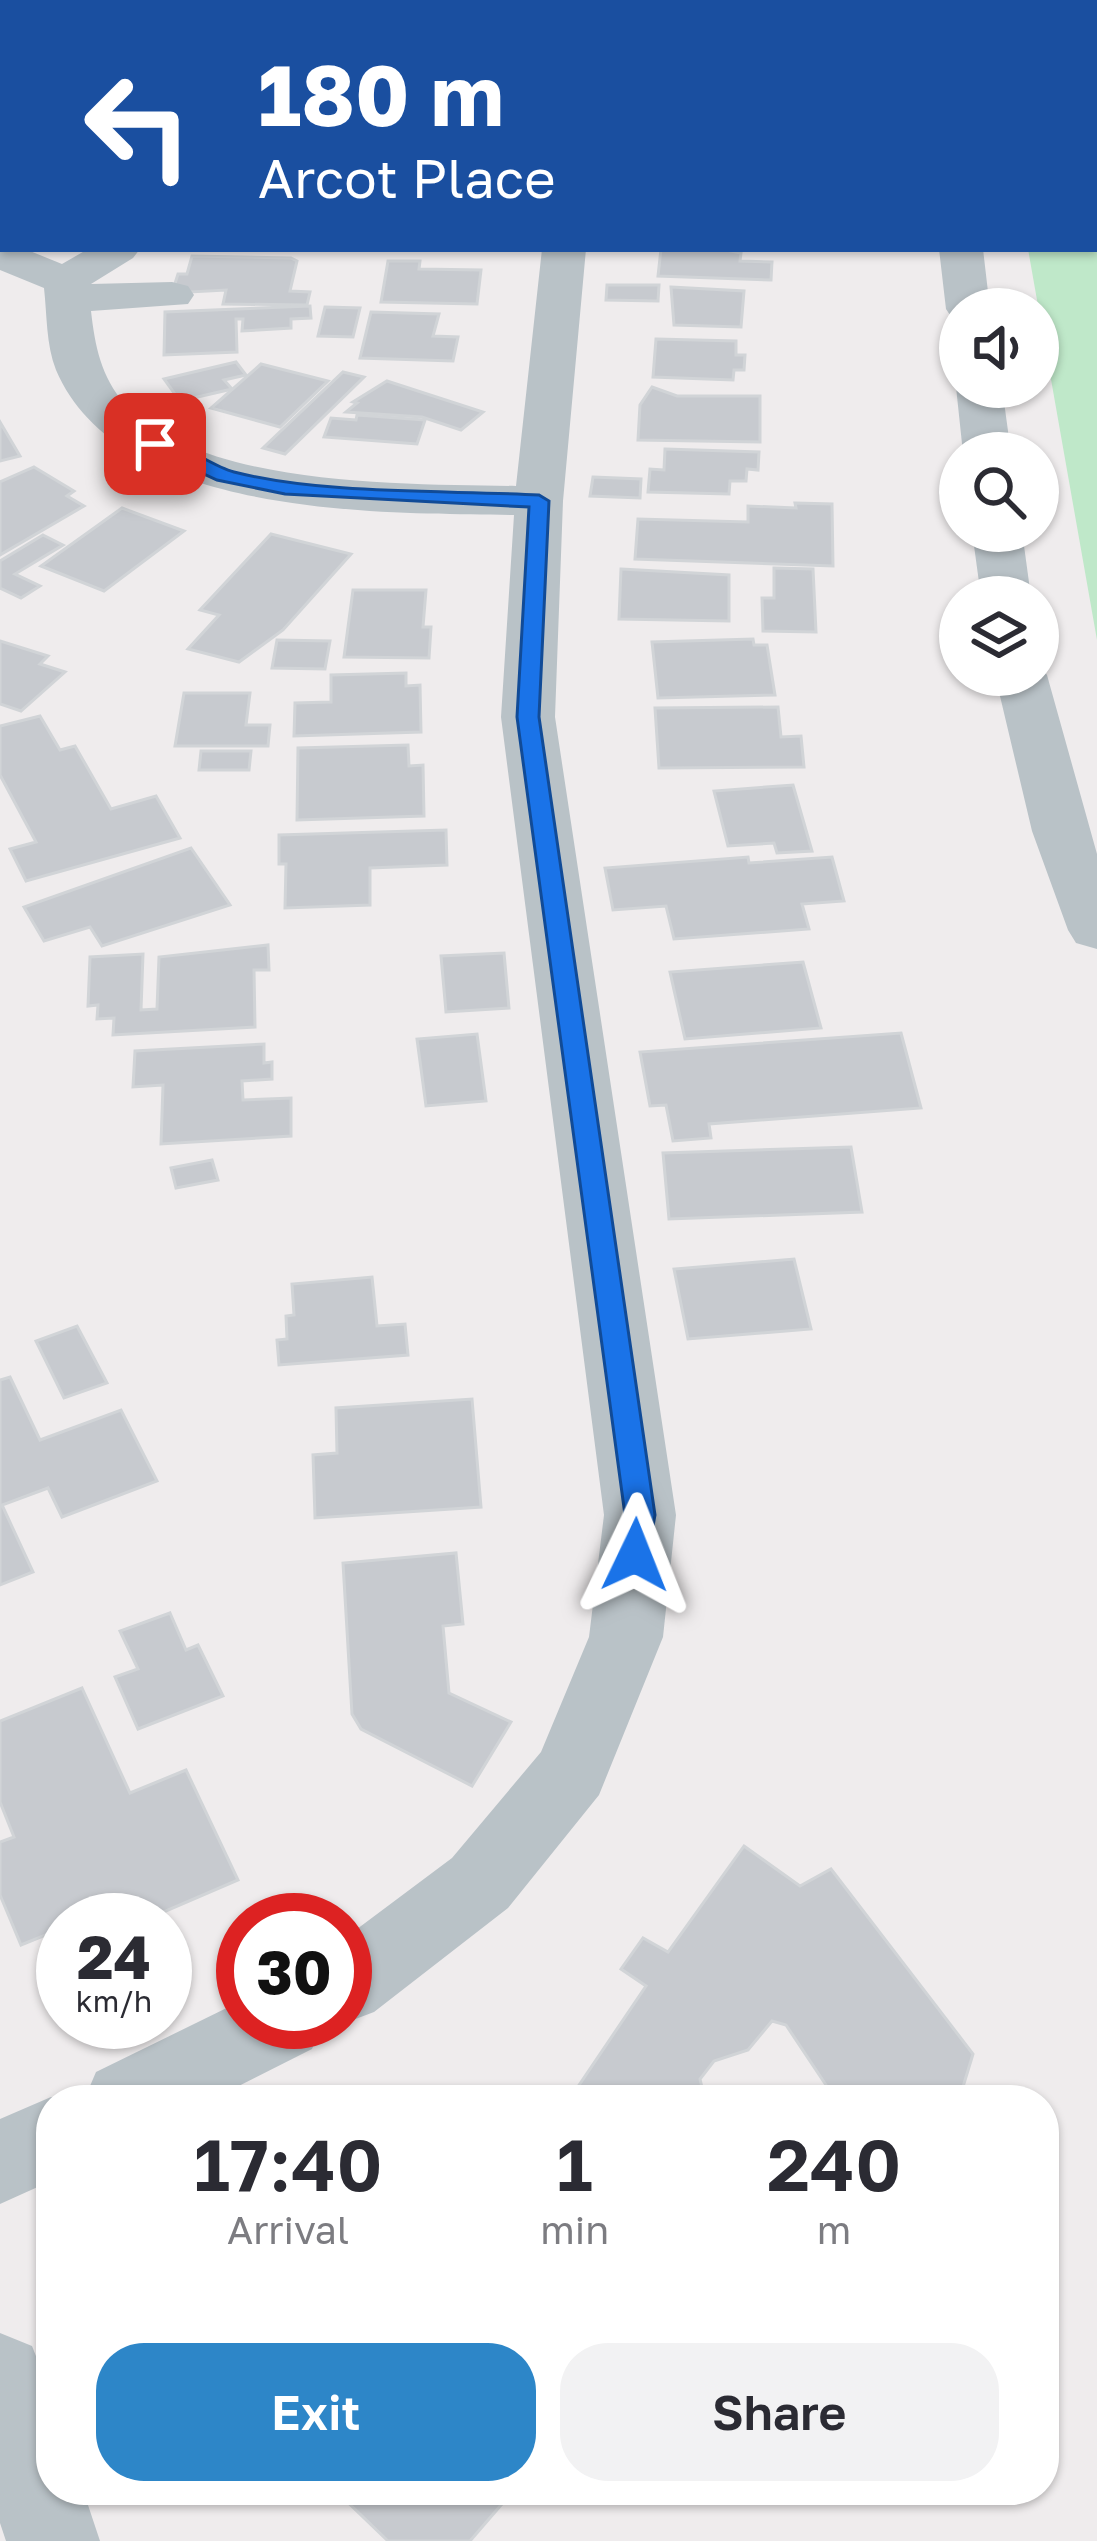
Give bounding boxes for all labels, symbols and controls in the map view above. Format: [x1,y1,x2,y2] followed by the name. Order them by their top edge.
[258,44,504,144] text: 180 m
[60,48,216,204] icon: left
[258,145,556,210] text: Arcot Place
[939,288,1059,696] map controls
[939,288,1059,408] button: sound
[104,393,206,495] pin
[122,411,188,477] icon: arrive
[939,432,1059,552] button: search
[939,576,1059,696] button: layers
[572,1492,698,1618] position arrow
[216,1893,372,2049] speed limit sign: 30
[77,1920,151,1992] text: 24
[76,1983,152,2019] text: km/h
[194,2120,382,2207] text: 17:40
[557,2120,593,2207] text: 1
[767,2120,901,2207] text: 240
[227,2206,349,2253] text: Arrival
[540,2206,609,2253] text: min
[817,2206,851,2253] text: m
[96,2343,536,2481] button: Exit
[560,2343,999,2481] button: Share

